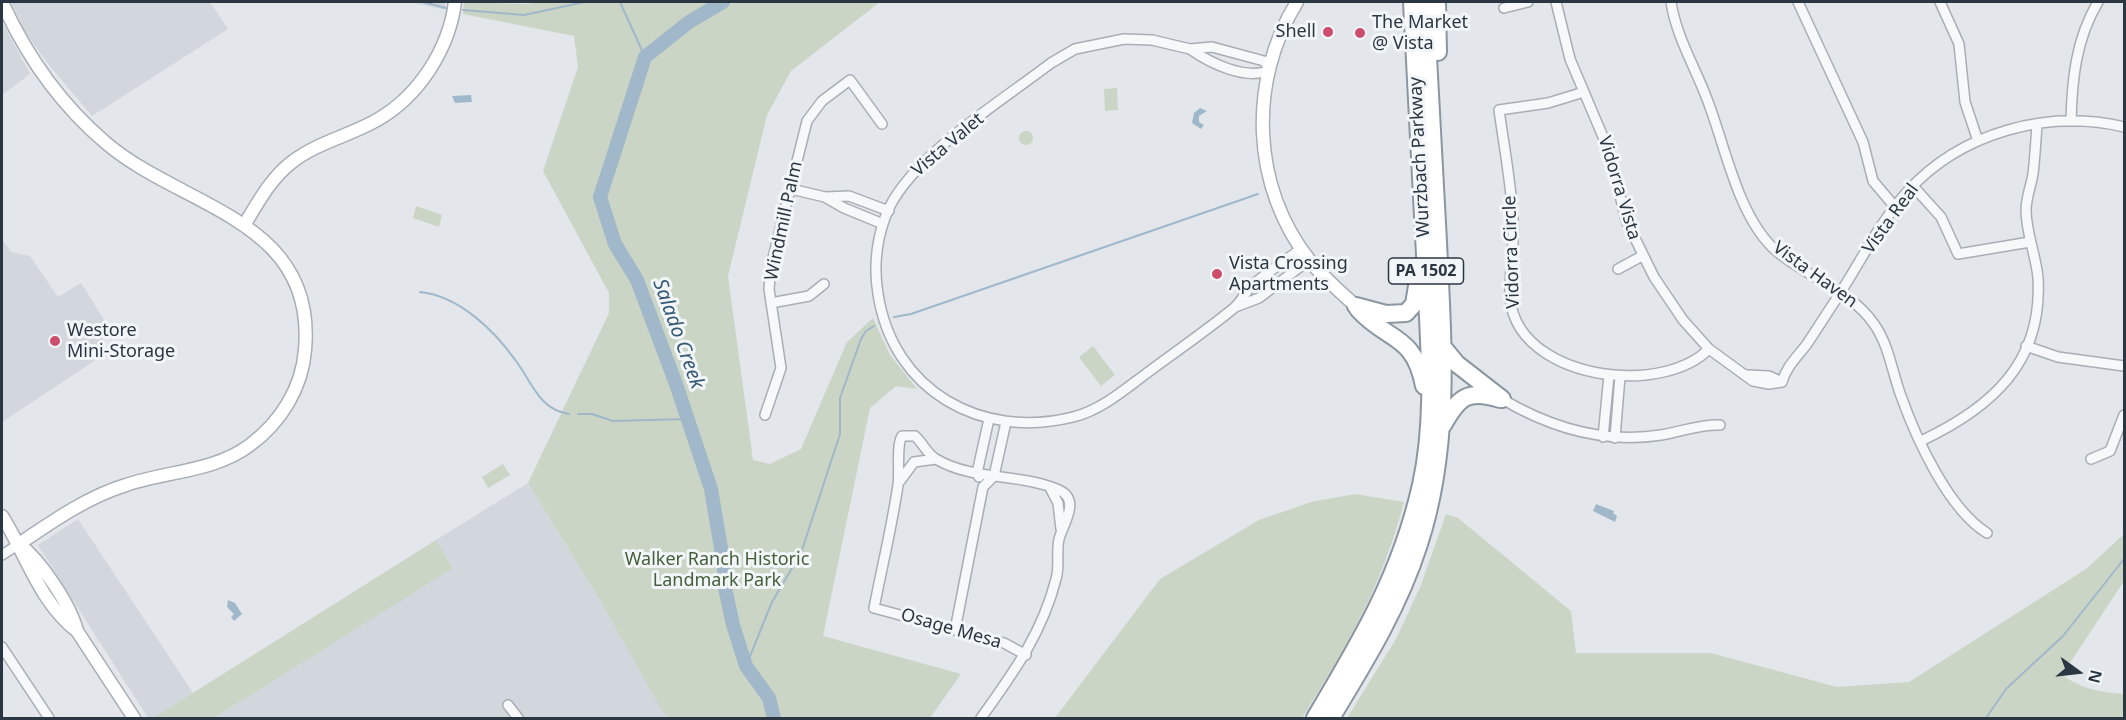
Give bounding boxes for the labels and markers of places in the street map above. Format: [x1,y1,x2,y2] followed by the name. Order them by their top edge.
[1372,12,1468,54] place label: The Market @ Vista
[1276,21,1316,43] place label: Shell
[1321,25,1335,39] marker: Shell
[1353,26,1367,40] marker: The Market @ Vista
[1229,253,1348,296] place label: Vista Crossing Apartments
[1210,267,1224,281] marker: Vista Crossing Apartments
[67,320,175,362] place label: Westore Mini-Storage
[48,334,62,348] marker: Westore Mini-Storage

